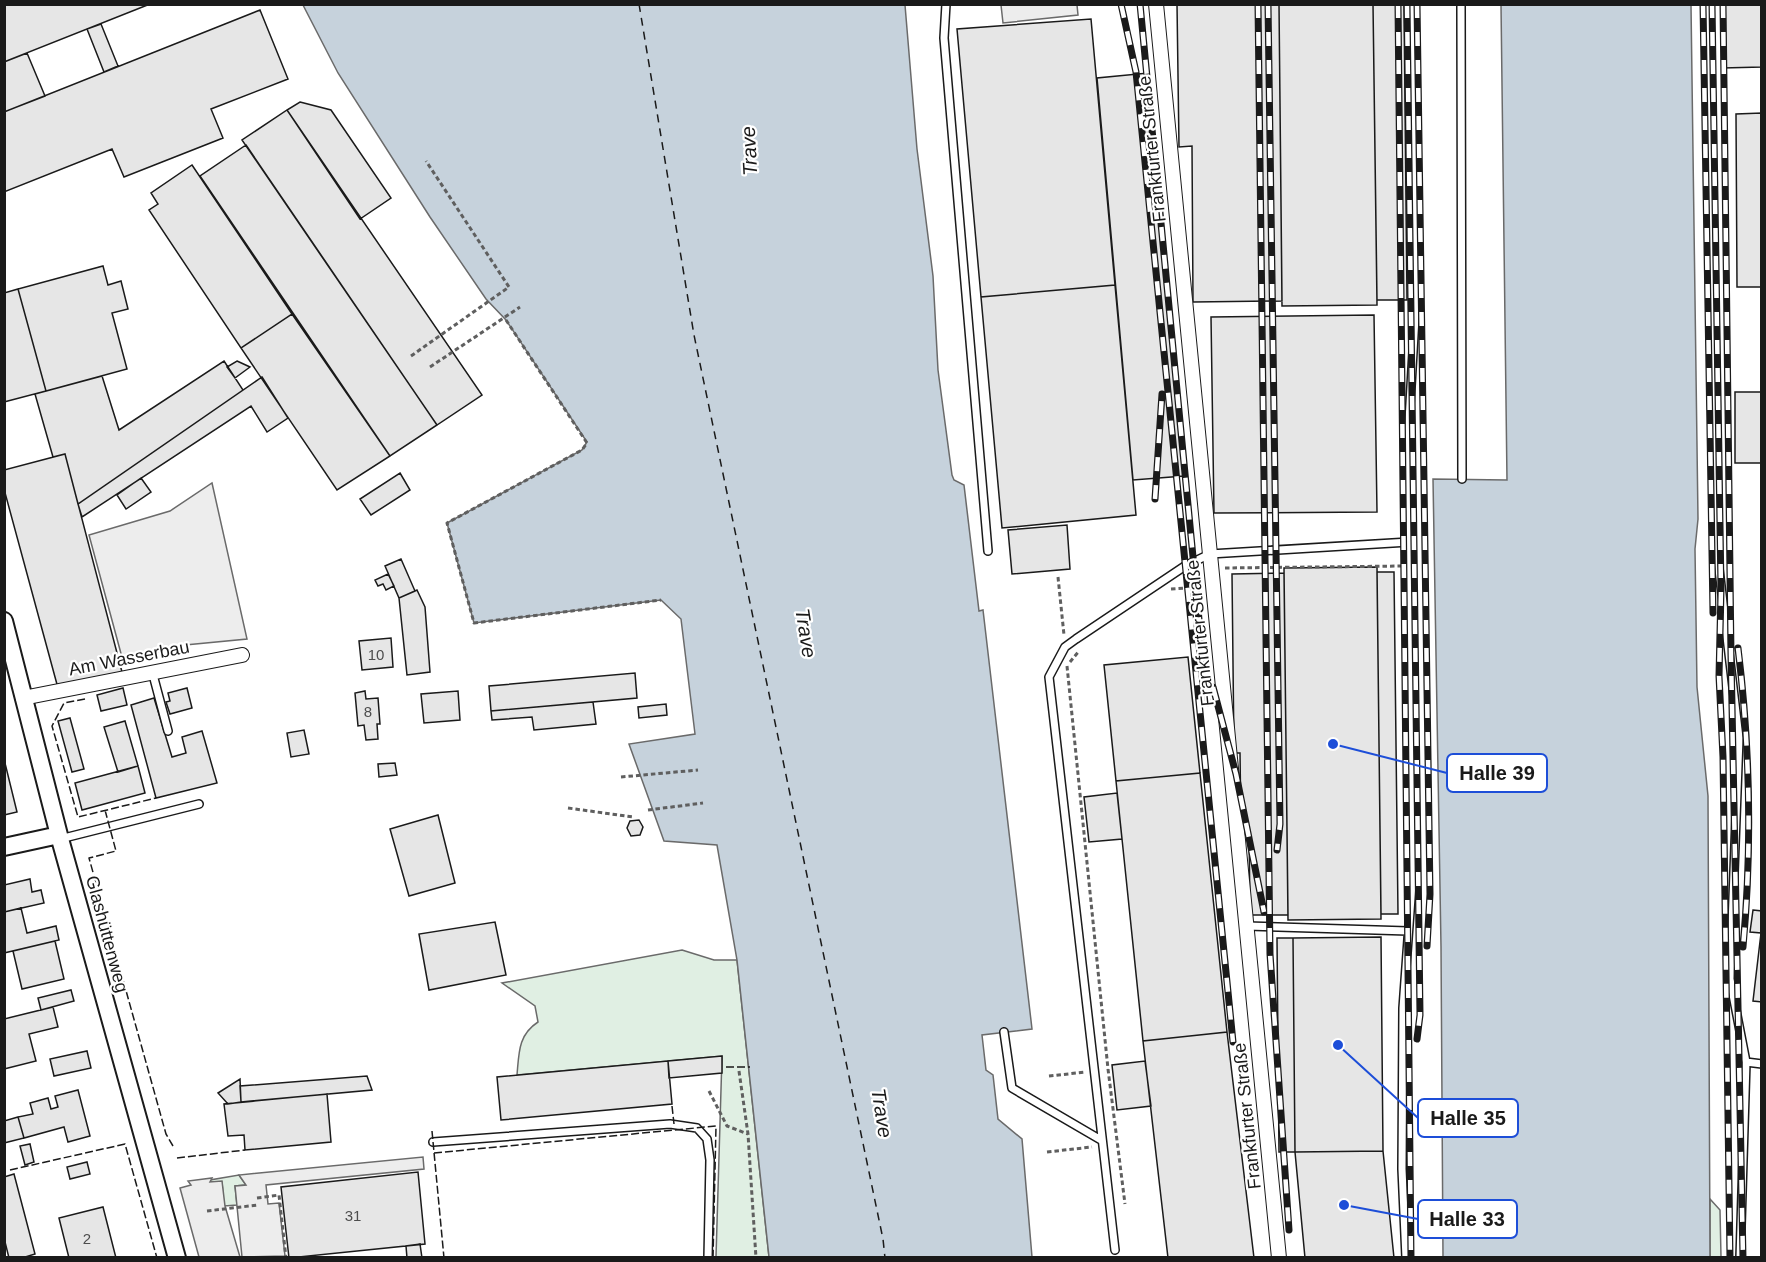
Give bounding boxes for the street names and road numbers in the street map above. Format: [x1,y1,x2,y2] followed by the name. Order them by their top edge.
[1134,75,1170,223] street label: Frankfurter Straße
[1182,559,1218,707] street label: Frankfurter Straße
[67,637,191,679] street label: Am Wasserbau
[82,873,132,995] street label: Glashüttenweg
[1229,1042,1265,1190] street label: Frankfurter Straße

